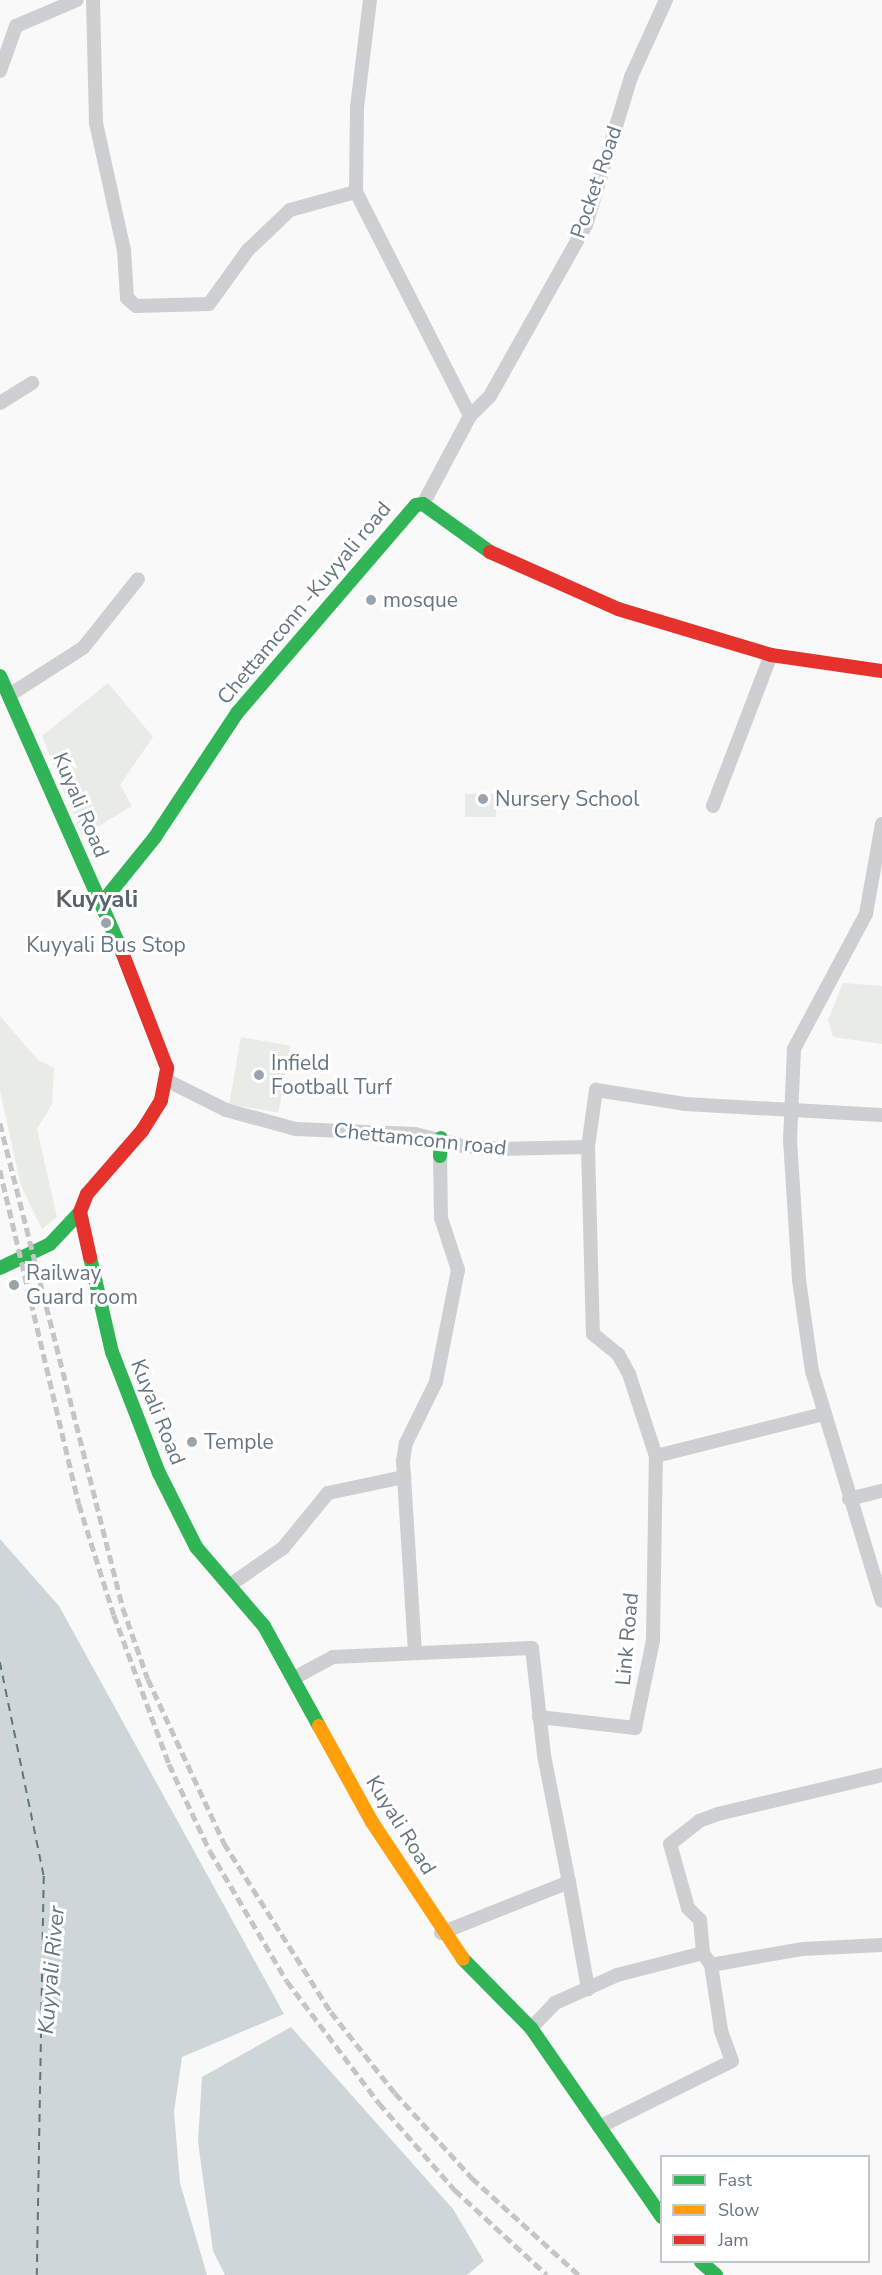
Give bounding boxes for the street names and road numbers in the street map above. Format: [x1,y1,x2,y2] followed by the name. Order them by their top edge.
[565,122,627,242] street label: Pocket Road
[212,497,396,709] street label: Chettamconn -Kuyyali road
[48,749,114,861] street label: Kuyali Road
[332,1117,508,1161] street label: Chettamconn road
[125,1355,191,1469] street label: Kuyali Road
[610,1592,644,1686] street label: Link Road
[361,1771,441,1879] street label: Kuyali Road

